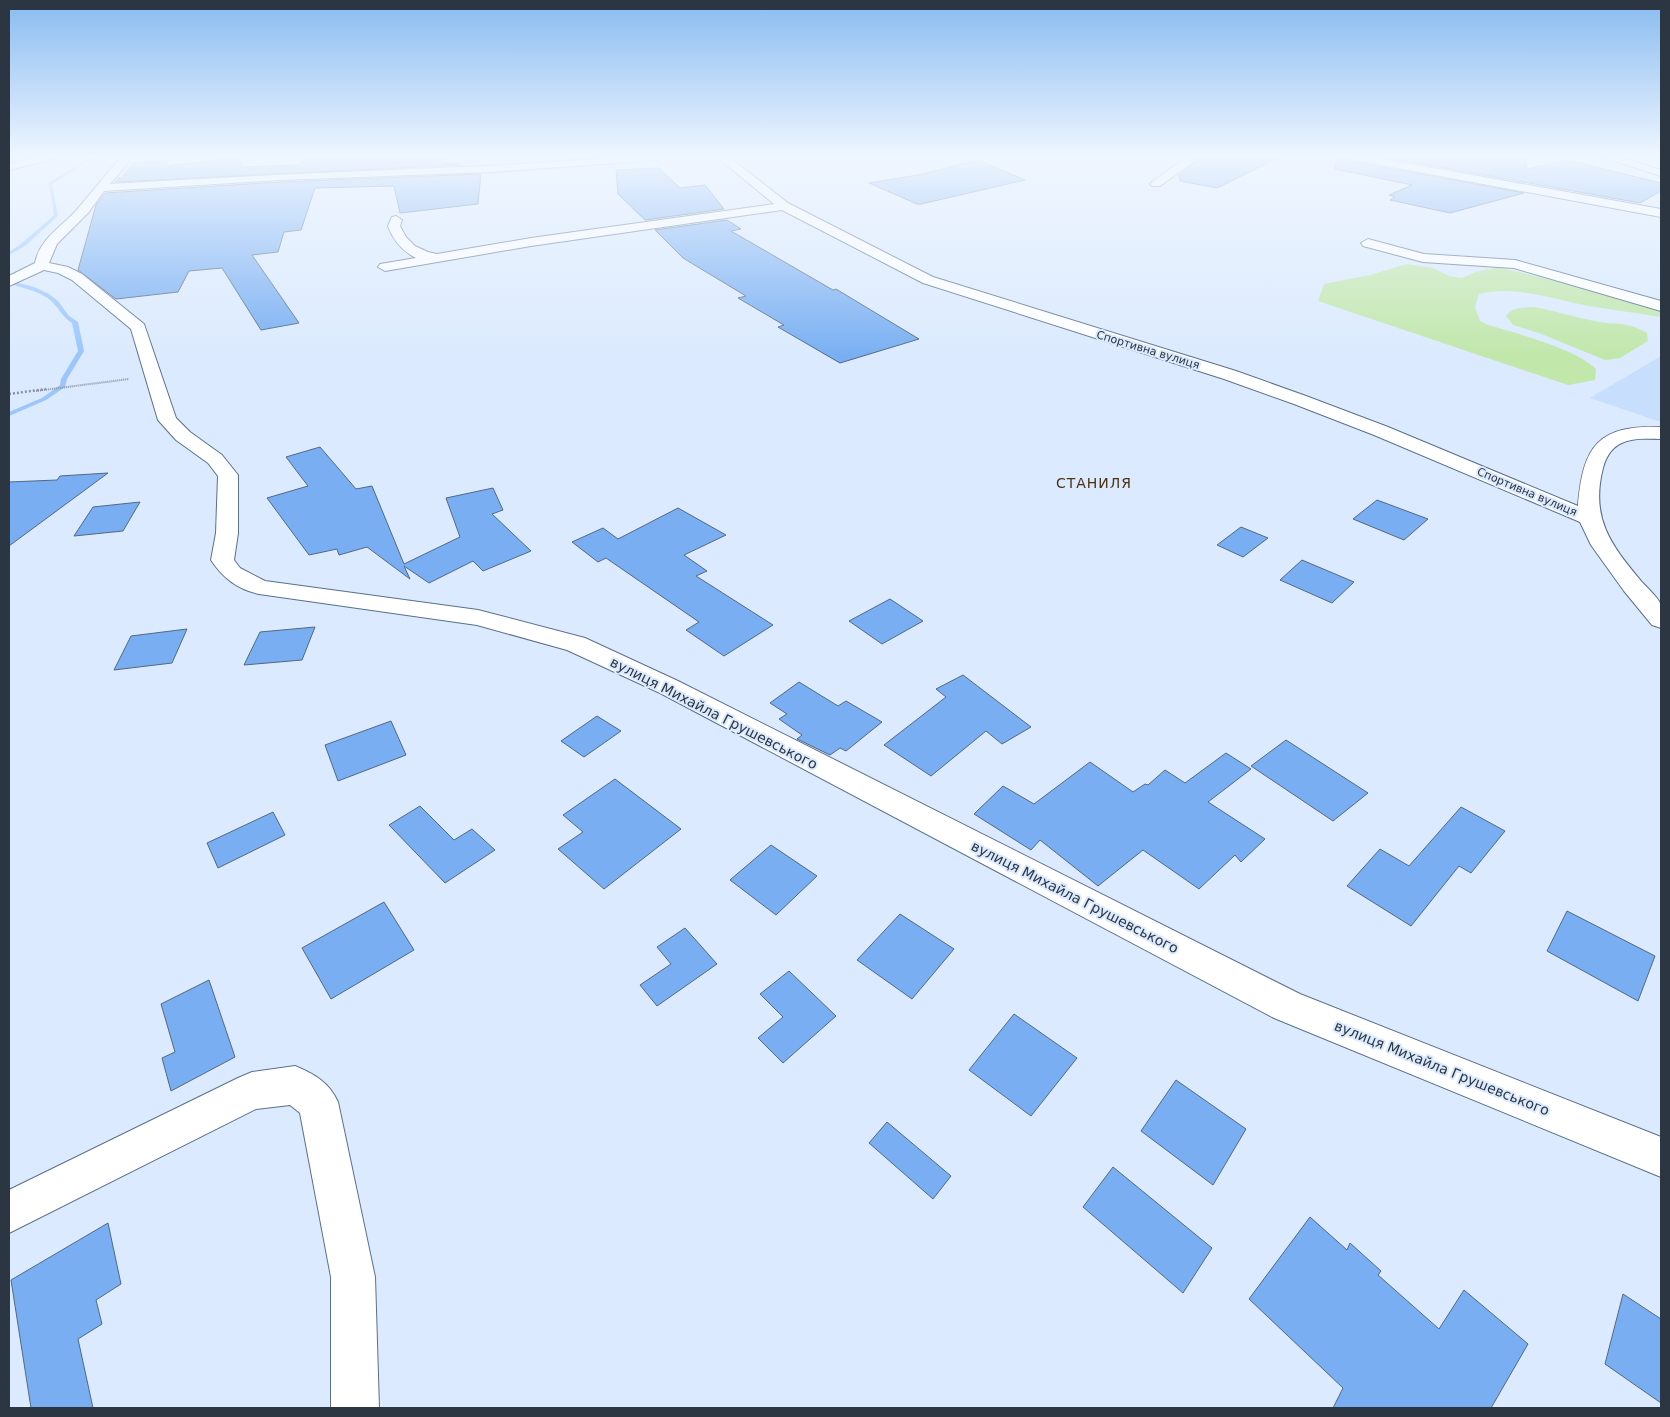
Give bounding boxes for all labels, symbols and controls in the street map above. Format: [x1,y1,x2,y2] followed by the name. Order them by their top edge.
[1095,328,1201,372] street label: Спортивна вулиця
[1475,465,1579,519] street label: Спортивна вулиця
[1056,475,1132,491] district label: СТАНИЛЯ
[608,654,820,772] street label: вулиця Михайла Грушевського
[969,838,1181,956] street label: вулиця Михайла Грушевського
[1332,1017,1552,1119] street label: вулиця Михайла Грушевського

